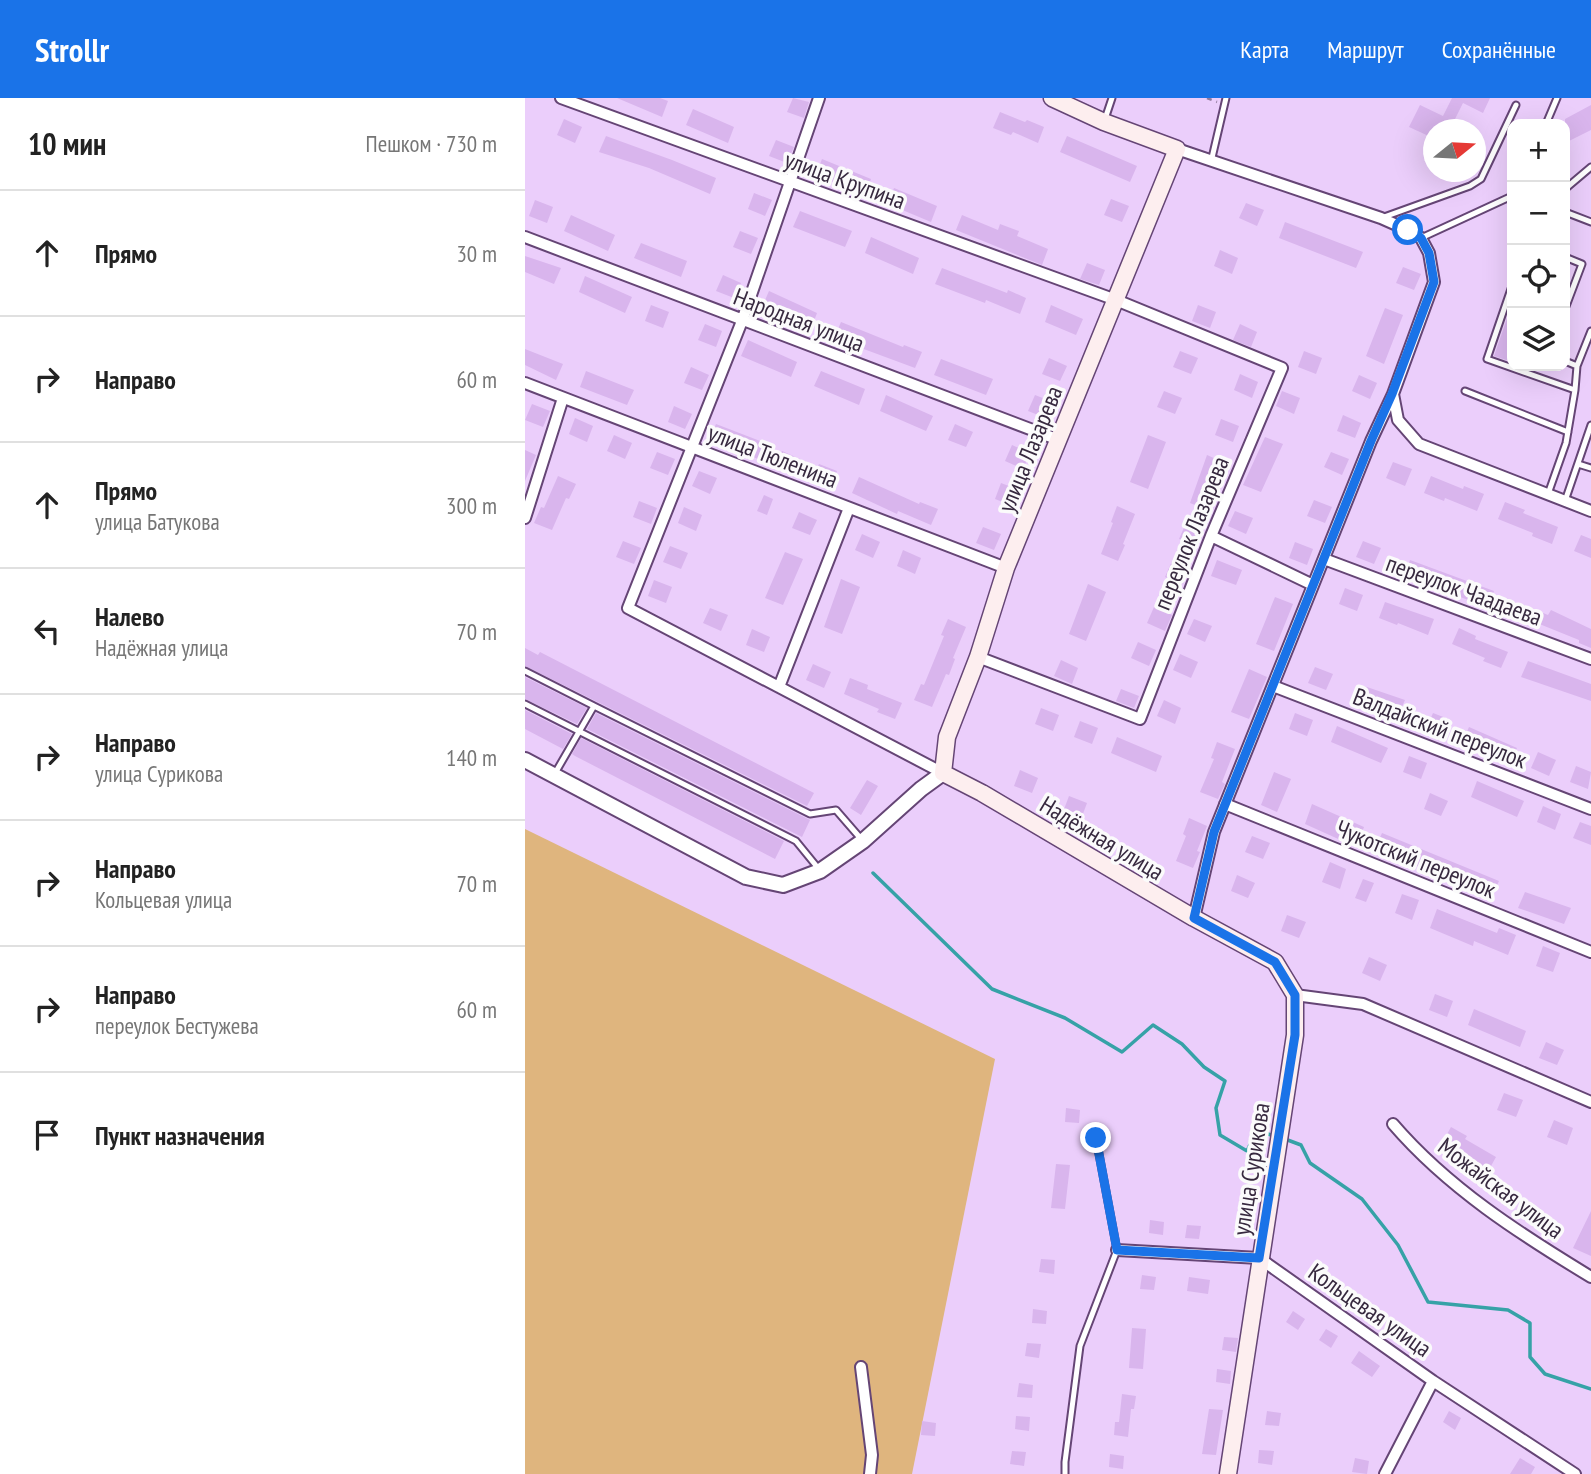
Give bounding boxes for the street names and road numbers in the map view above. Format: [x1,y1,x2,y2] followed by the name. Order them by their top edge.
[780,144,910,216] street label: улица Крупина
[729,281,869,359] street label: Народная улица
[991,381,1069,517] street label: улица Лазарева
[704,417,842,495] street label: улица Тюленина
[1146,452,1236,614] street label: переулок Лазарева
[1382,547,1546,633] street label: переулок Чаадаева
[1349,681,1532,776] street label: Валдайский переулок
[1034,789,1170,887] street label: Надёжная улица
[1332,813,1501,905] street label: Чукотский переулок
[1225,1100,1277,1238] street label: улица Сурикова
[1432,1131,1570,1245] street label: Можайская улица
[1302,1256,1438,1364] street label: Кольцевая улица

